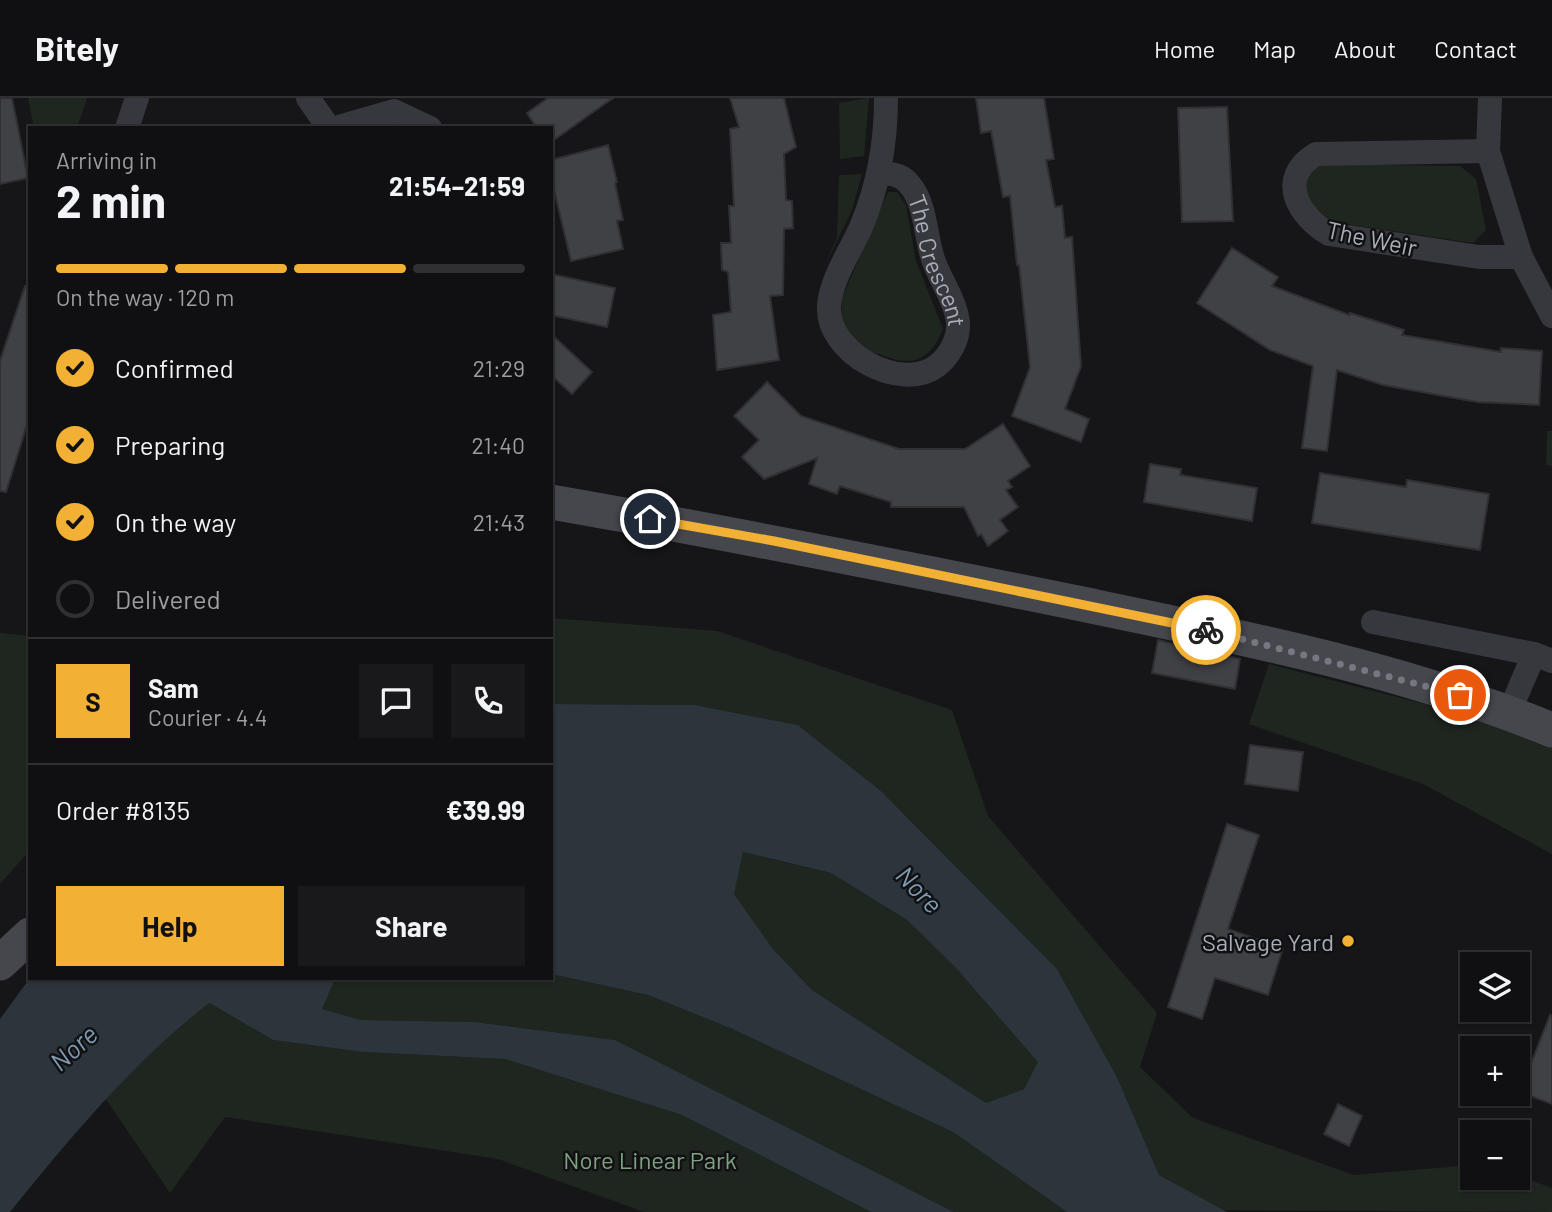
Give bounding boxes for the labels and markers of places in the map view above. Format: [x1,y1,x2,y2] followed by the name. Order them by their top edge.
[620,489,680,549] pin
[1430,665,1490,725] pin
[1202,927,1334,956] place label: Salvage Yard
[1340,933,1356,949] marker: Salvage Yard

